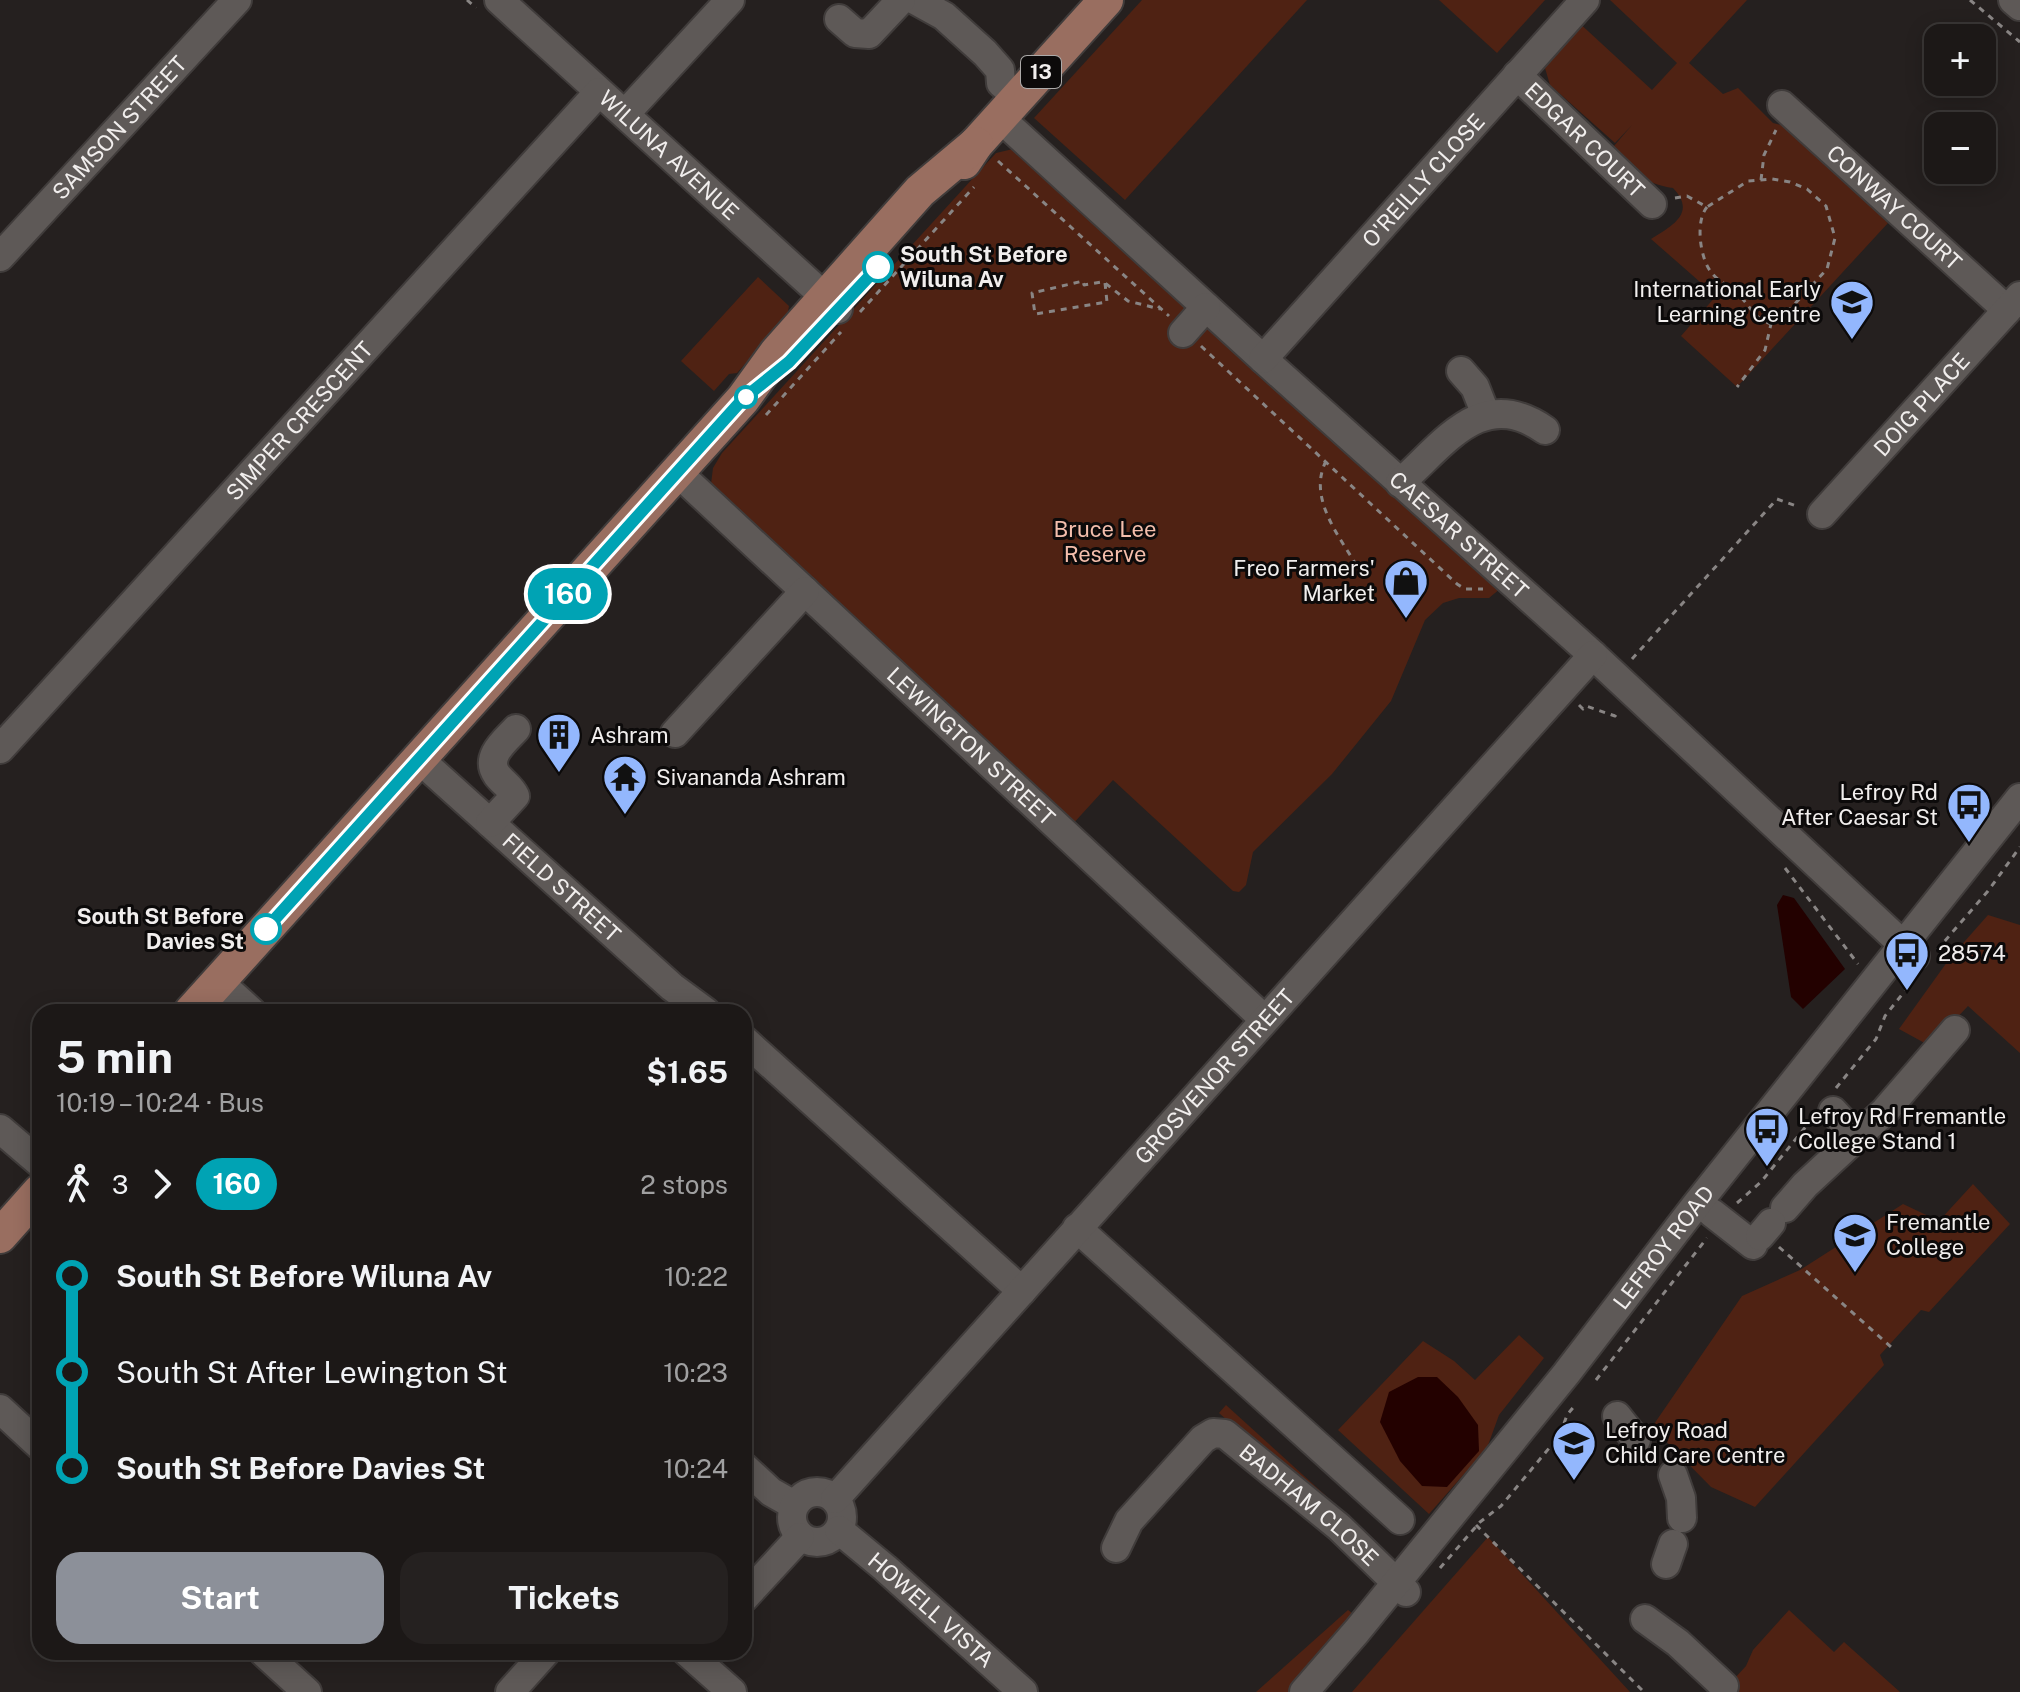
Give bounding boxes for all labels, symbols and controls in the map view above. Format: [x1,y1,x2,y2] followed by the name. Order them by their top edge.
[1924,24,1996,184] map controls
[1924,24,1996,96] button: +
[47,51,192,205] street label: SAMSON STREET
[1021,56,1061,88] road number: 13
[1520,77,1650,203] street label: EDGAR COURT
[594,85,744,225] street label: WILUNA AVENUE
[1357,108,1490,252] street label: O'REILLY CLOSE
[1924,112,1996,184] button: −
[1822,140,1967,275] street label: CONWAY COURT
[900,241,1068,292] place label: South St Before Wiluna Av
[863,252,893,282] marker: South St Before Wiluna Av
[1633,276,1821,327] place label: International Early Learning Centre
[1828,278,1876,341] school or university icon: International Early Learning Centre
[220,336,378,506] street label: SIMPER CRESCENT
[1868,348,1975,461] street label: DOIG PLACE
[735,386,757,408] unlabelled marker
[1384,466,1534,604] street label: CAESAR STREET
[1054,516,1156,567] park label: Bruce Lee Reserve
[1233,555,1375,606] place label: Freo Farmers' Market
[1382,557,1430,620] shop icon: Freo Farmers' Market
[522,568,614,620] line badge: 160
[544,577,592,610] text: 160
[882,662,1060,830] street label: LEWINGTON STREET
[535,711,583,774] building icon: Ashram
[590,722,669,748] place label: Ashram
[601,753,649,816] temple icon: Sivananda Ashram
[656,764,846,790] place label: Sivananda Ashram
[1781,779,1938,830] place label: Lefroy Rd After Caesar St
[1945,781,1993,844] bus stop icon: Lefroy Rd After Caesar St
[497,828,626,947] street label: FIELD STREET
[76,903,244,954] place label: South St Before Davies St
[251,914,281,944] marker: South St Before Davies St
[1883,929,1931,992] bus stop icon: 28574
[1938,940,2006,966] place label: 28574
[1129,984,1300,1169] street label: GROSVENOR STREET
[56,1031,173,1083] text: 5 min
[647,1054,728,1090] text: $1.65
[56,1087,264,1118] text: 10:19 – 10:24 · Bus
[1798,1103,2006,1154] place label: Lefroy Rd Fremantle College Stand 1
[1743,1105,1791,1168] bus stop icon: Lefroy Rd Fremantle College Stand 1
[56,1162,100,1206] icon: walk
[140,1162,184,1206] icon: forward
[212,1167,261,1200] text: 160
[112,1169,128,1200] text: 3
[640,1169,728,1200] text: 2 stops
[1608,1180,1719,1314] street label: LEFROY ROAD
[1886,1209,1990,1260] place label: Fremantle College
[1831,1211,1879,1274] school or university icon: Fremantle College
[116,1258,492,1294] text: South St Before Wiluna Av
[664,1261,728,1292] text: 10:22
[116,1354,508,1390] text: South St After Lewington St
[663,1357,728,1388] text: 10:23
[1605,1417,1786,1468] place label: Lefroy Road Child Care Centre
[1550,1419,1598,1482] school or university icon: Lefroy Road Child Care Centre
[1234,1438,1384,1571] street label: BADHAM CLOSE
[116,1450,485,1486] text: South St Before Davies St
[663,1453,728,1484] text: 10:24
[863,1547,1000,1673] street label: HOWELL VISTA
[56,1552,384,1644] button: Start
[400,1552,728,1644] button: Tickets

